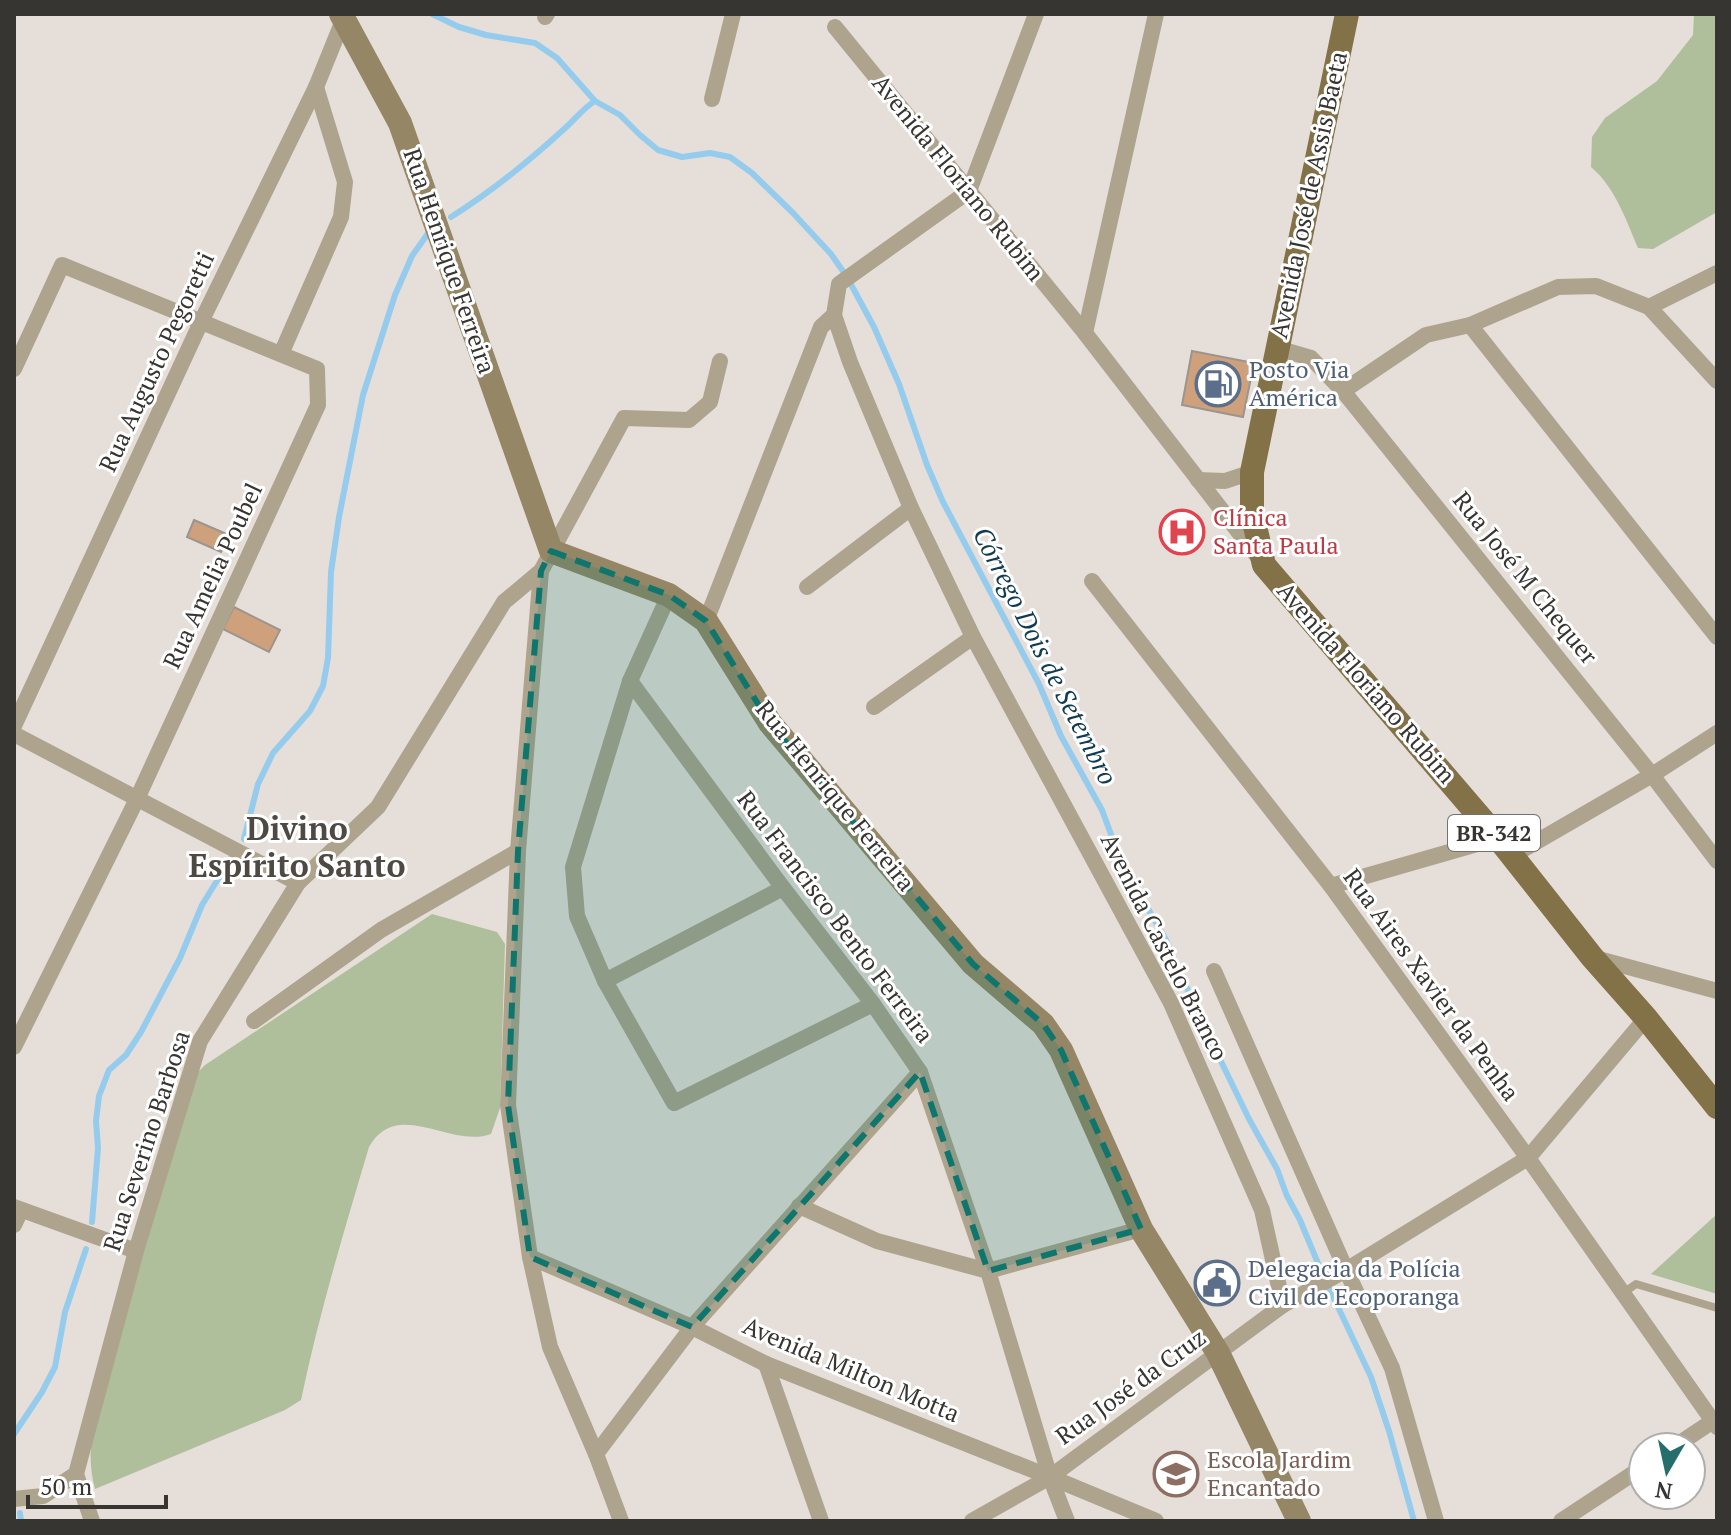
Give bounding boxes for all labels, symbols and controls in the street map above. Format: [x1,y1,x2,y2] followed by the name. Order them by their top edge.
[1262,48,1354,341] street label: Avenida José de Assis Baeta
[866,68,1052,287] street label: Avenida Floriano Rubim
[396,144,504,378] street label: Rua Henrique Ferreira
[91,246,221,477] street label: Rua Augusto Pegoretti
[1249,353,1349,413] place label: Posto Via América
[1194,360,1242,408] fuel station icon: Posto Via América
[155,478,269,673] street label: Rua Amelia Poubel
[1446,484,1606,671] street label: Rua José M Chequer
[1213,501,1339,561] place label: Clínica Santa Paula
[1158,508,1206,556] hospital icon: Clínica Santa Paula
[966,521,1126,790] water label: Córrego Dois de Setembro
[1270,575,1463,790] street label: Avenida Floriano Rubim
[749,693,923,897] street label: Rua Henrique Ferreira
[730,784,941,1049] street label: Rua Francisco Bento Ferreira
[189,807,405,886] district label: Divino Espírito Santo
[1448,815,1540,851] road number: BR-342
[1094,828,1236,1066] street label: Avenida Castelo Branco
[1337,862,1527,1107] street label: Rua Aires Xavier da Penha
[95,1026,197,1255] street label: Rua Severino Barbosa
[1248,1252,1461,1312] place label: Delegacia da Polícia Civil de Ecoporanga
[1193,1259,1241,1307] public building icon: Delegacia da Polícia Civil de Ecoporanga
[738,1309,965,1429] street label: Avenida Milton Motta
[1049,1321,1212,1452] street label: Rua José da Cruz
[1627,1431,1707,1511] north arrow
[1207,1443,1352,1503] place label: Escola Jardim Encantado
[1152,1450,1200,1498] school or university icon: Escola Jardim Encantado
[28,1459,166,1509] scale bar
[40,1470,92,1502] text: 50 m
[1653,1476,1674,1507] text: N

